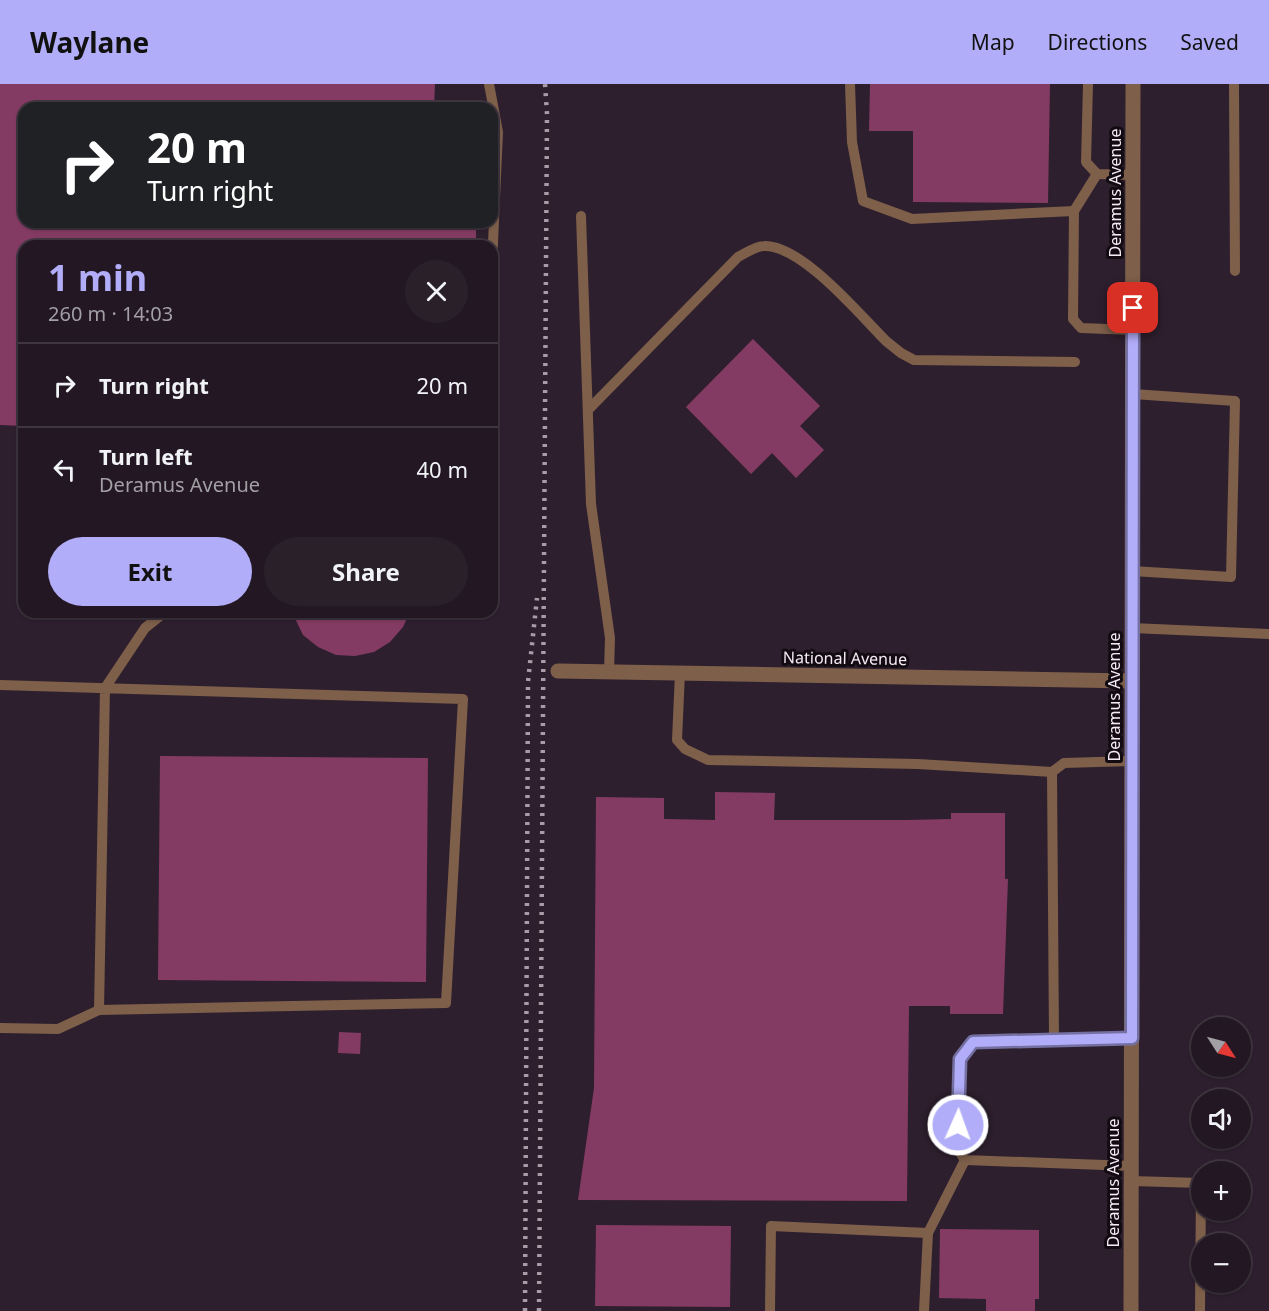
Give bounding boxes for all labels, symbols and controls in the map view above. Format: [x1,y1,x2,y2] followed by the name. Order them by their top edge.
[30,23,149,61] text: Waylane
[971,28,1015,56] text: Map
[1048,28,1147,56] text: Directions
[1180,28,1239,56] text: Saved
[147,118,247,175] text: 20 m
[48,126,126,204] icon: right
[1104,129,1126,257] street label: Deramus Avenue
[147,172,273,209] text: Turn right
[48,253,147,302] text: 1 min
[405,260,468,323] button: close
[1107,282,1158,333] pin
[1116,291,1149,324] icon: arrive
[48,300,173,327] text: 260 m · 14:03
[48,369,81,402] icon: right
[99,370,209,400] text: Turn right
[417,370,468,400] text: 20 m
[99,441,193,471] text: Turn left
[48,453,81,486] icon: left
[417,454,468,484] text: 40 m
[99,471,260,498] text: Deramus Avenue
[48,537,252,606] button: Exit
[264,537,468,606] button: Share
[1103,633,1125,761] street label: Deramus Avenue
[783,646,907,670] street label: National Avenue
[1191,1017,1251,1077] north arrow
[1191,1017,1251,1293] map controls
[1191,1089,1251,1149] button: sound
[926,1093,990,1157] position arrow
[1102,1119,1124,1247] street label: Deramus Avenue
[1191,1161,1251,1221] button: +
[1191,1233,1251,1293] button: −

